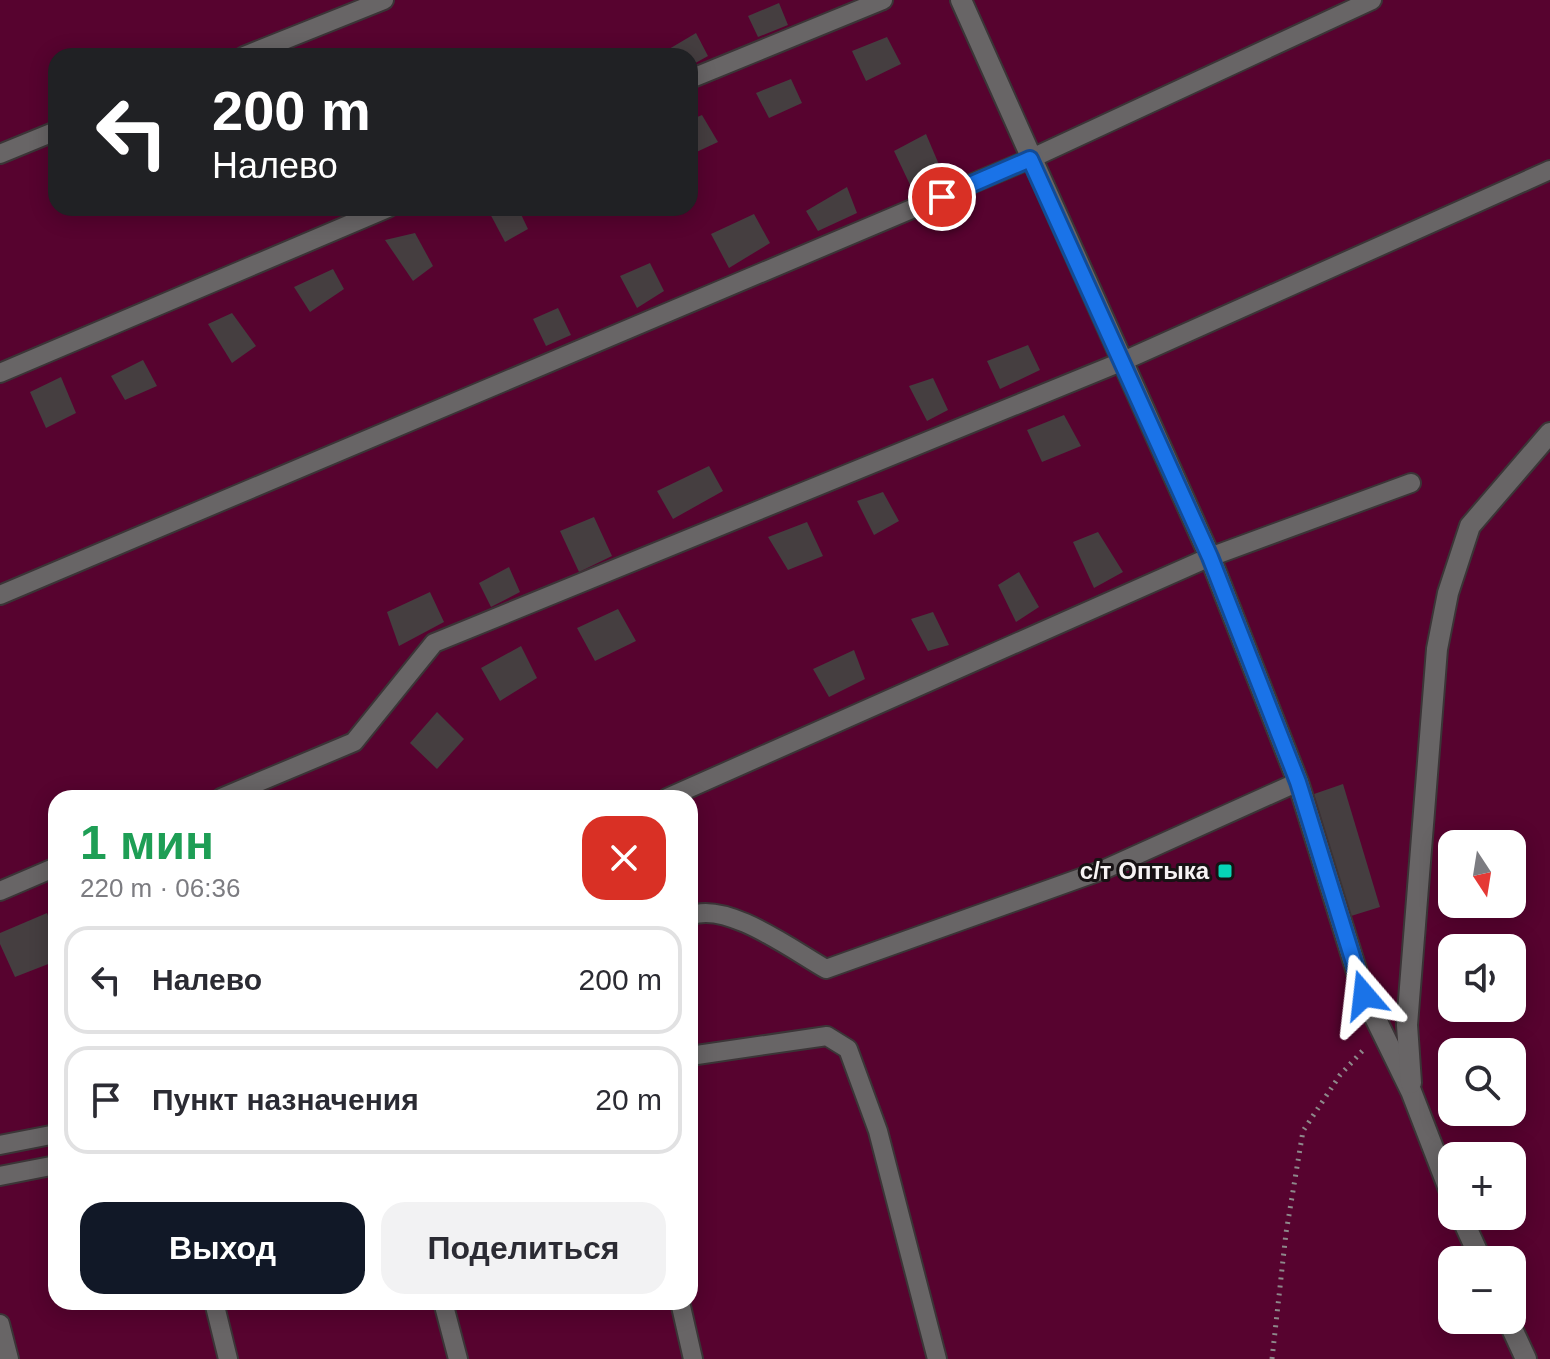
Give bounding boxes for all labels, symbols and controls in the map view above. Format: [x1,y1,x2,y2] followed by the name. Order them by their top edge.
[212,79,371,142] text: 200 m
[80,80,184,184] icon: left
[212,145,338,186] text: Налево
[908,163,976,231] pin
[920,175,964,219] icon: arrive
[80,816,214,869] text: 1 мин
[582,816,666,900] button: close
[1438,830,1526,918] north arrow
[1438,830,1526,1334] map controls
[1080,857,1210,884] place label: с/т Оптыка
[1216,862,1234,880] marker: с/т Оптыка
[80,873,240,903] text: 220 m · 06:36
[1438,934,1526,1022] button: sound
[1322,953,1406,1037] position arrow
[84,958,128,1002] icon: left
[152,963,262,996] text: Налево
[579,963,662,996] text: 200 m
[1438,1038,1526,1126] button: search
[84,1078,128,1122] icon: arrive
[152,1083,419,1116] text: Пункт назначения
[595,1083,662,1116] text: 20 m
[1438,1142,1526,1230] button: +
[80,1202,365,1294] button: Выход
[381,1202,666,1294] button: Поделиться
[1438,1246,1526,1334] button: −

